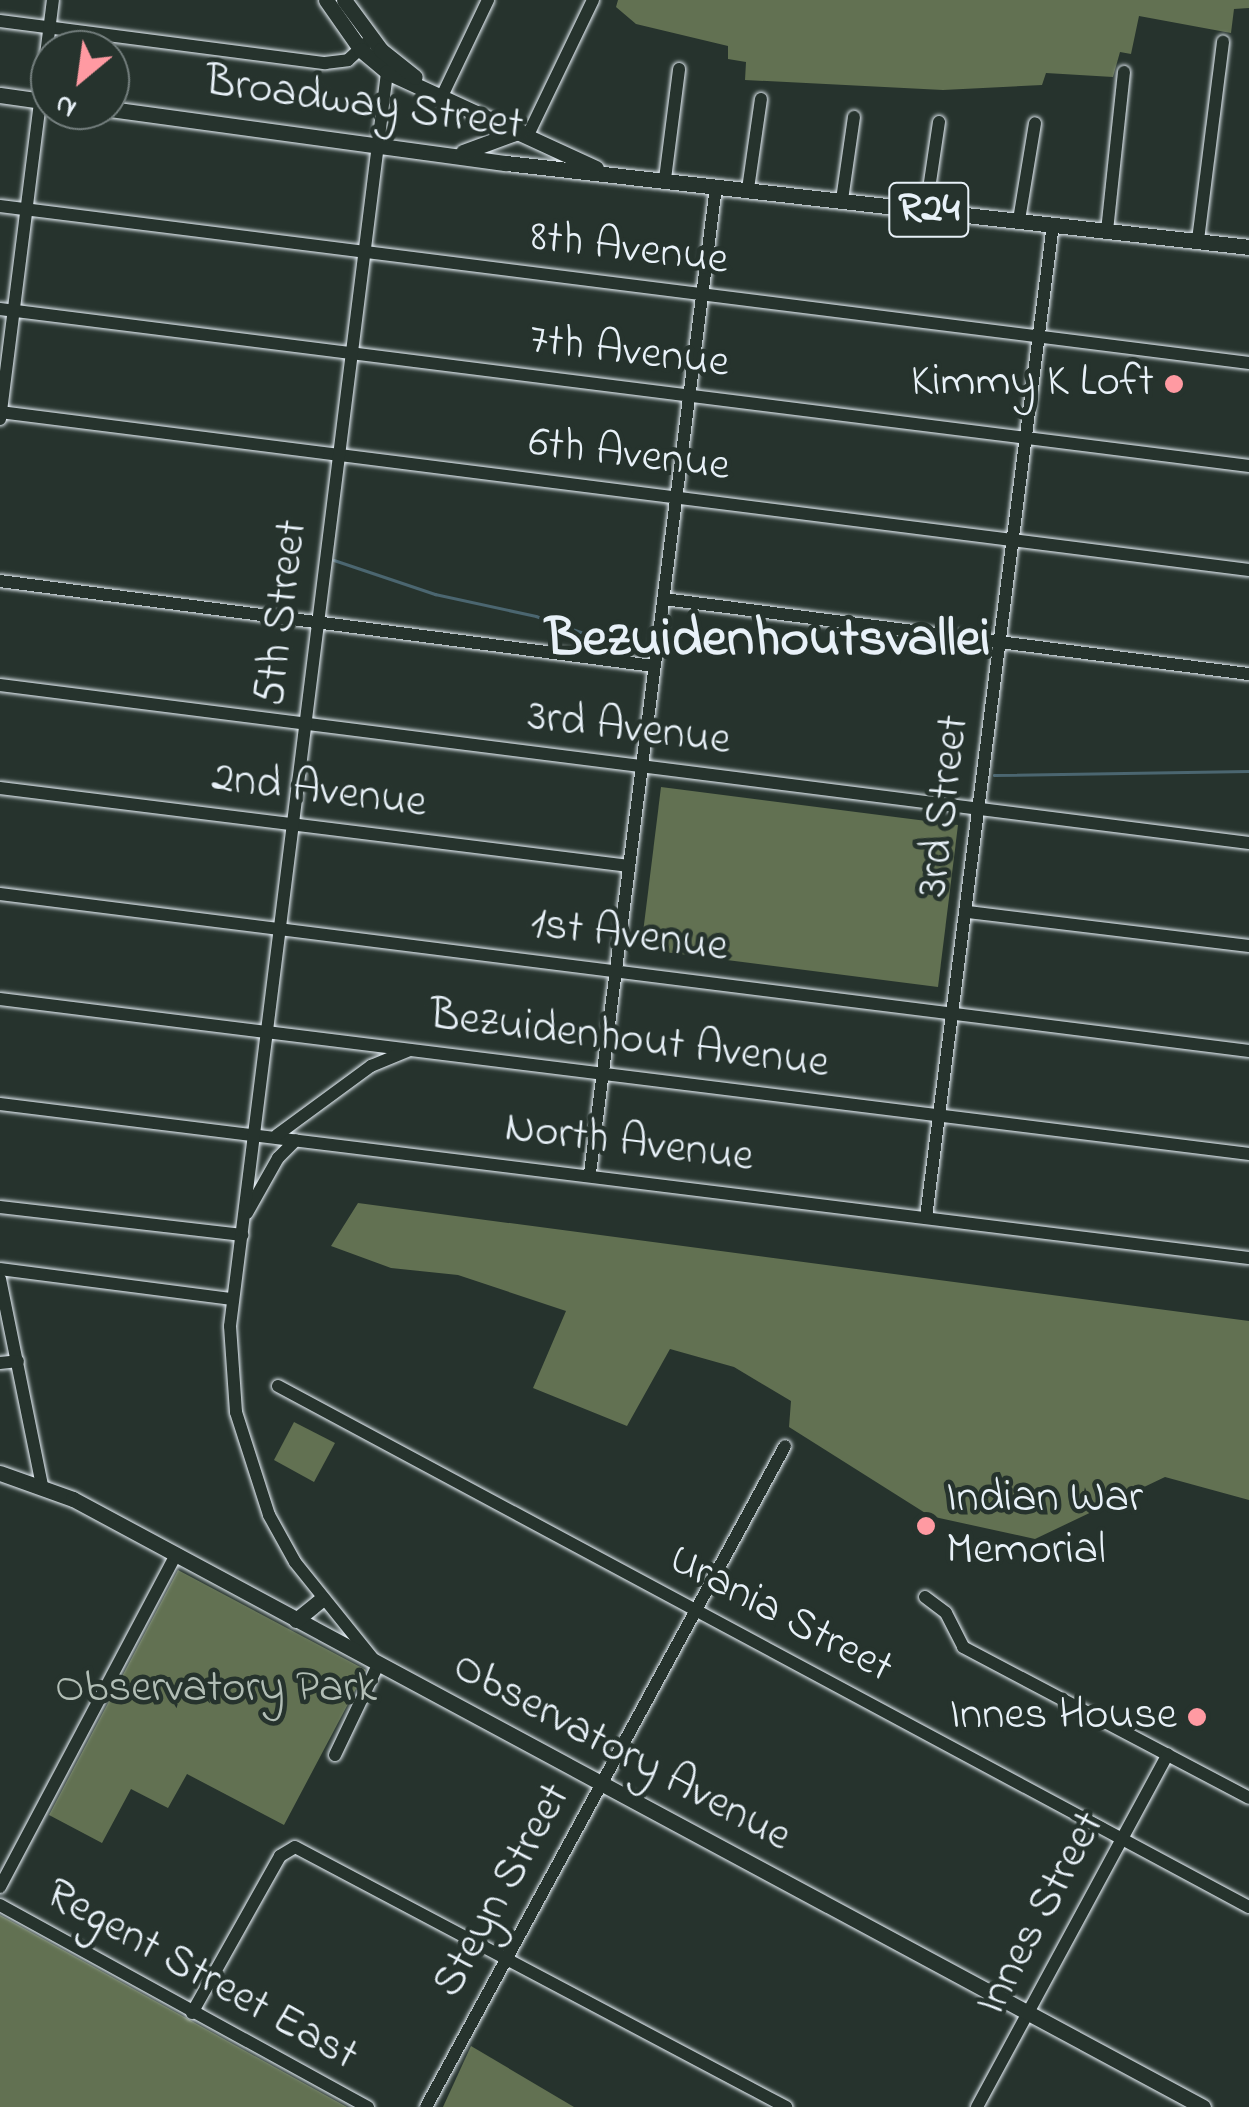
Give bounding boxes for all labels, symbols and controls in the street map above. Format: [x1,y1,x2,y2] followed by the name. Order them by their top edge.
[30,30,130,130] north arrow
[201,56,527,154] street label: Broadway Street
[48,82,84,127] text: N
[886,173,972,247] road number: R24
[527,211,731,289] street label: 8th Avenue
[526,314,732,392] street label: 7th Avenue
[911,357,1154,411] place label: Kimmy K Loft
[1163,373,1185,395] marker: Kimmy K Loft
[525,417,733,495] street label: 6th Avenue
[245,517,321,709] street label: 5th Street
[545,609,991,675] district label: Bezuidenhoutsvallei
[525,691,733,769] street label: 3rd Avenue
[907,712,983,900] street label: 3rd Street
[209,752,429,832] street label: 2nd Avenue
[527,898,731,976] street label: 1st Avenue
[426,990,832,1092] street label: Bezuidenhout Avenue
[502,1102,756,1186] street label: North Avenue
[946,1473,1143,1579] place label: Indian War Memorial
[915,1515,937,1537] marker: Indian War Memorial
[659,1533,901,1697] street label: Urania Street
[443,1641,799,1865] street label: Observatory Avenue
[55,1663,377,1717] park label: Observatory Park
[950,1690,1177,1744] place label: Innes House
[1186,1706,1208,1728] marker: Innes House
[422,1775,584,2007] street label: Steyn Street
[966,1803,1118,2025] street label: Innes Street
[36,1868,366,2084] street label: Regent Street East

